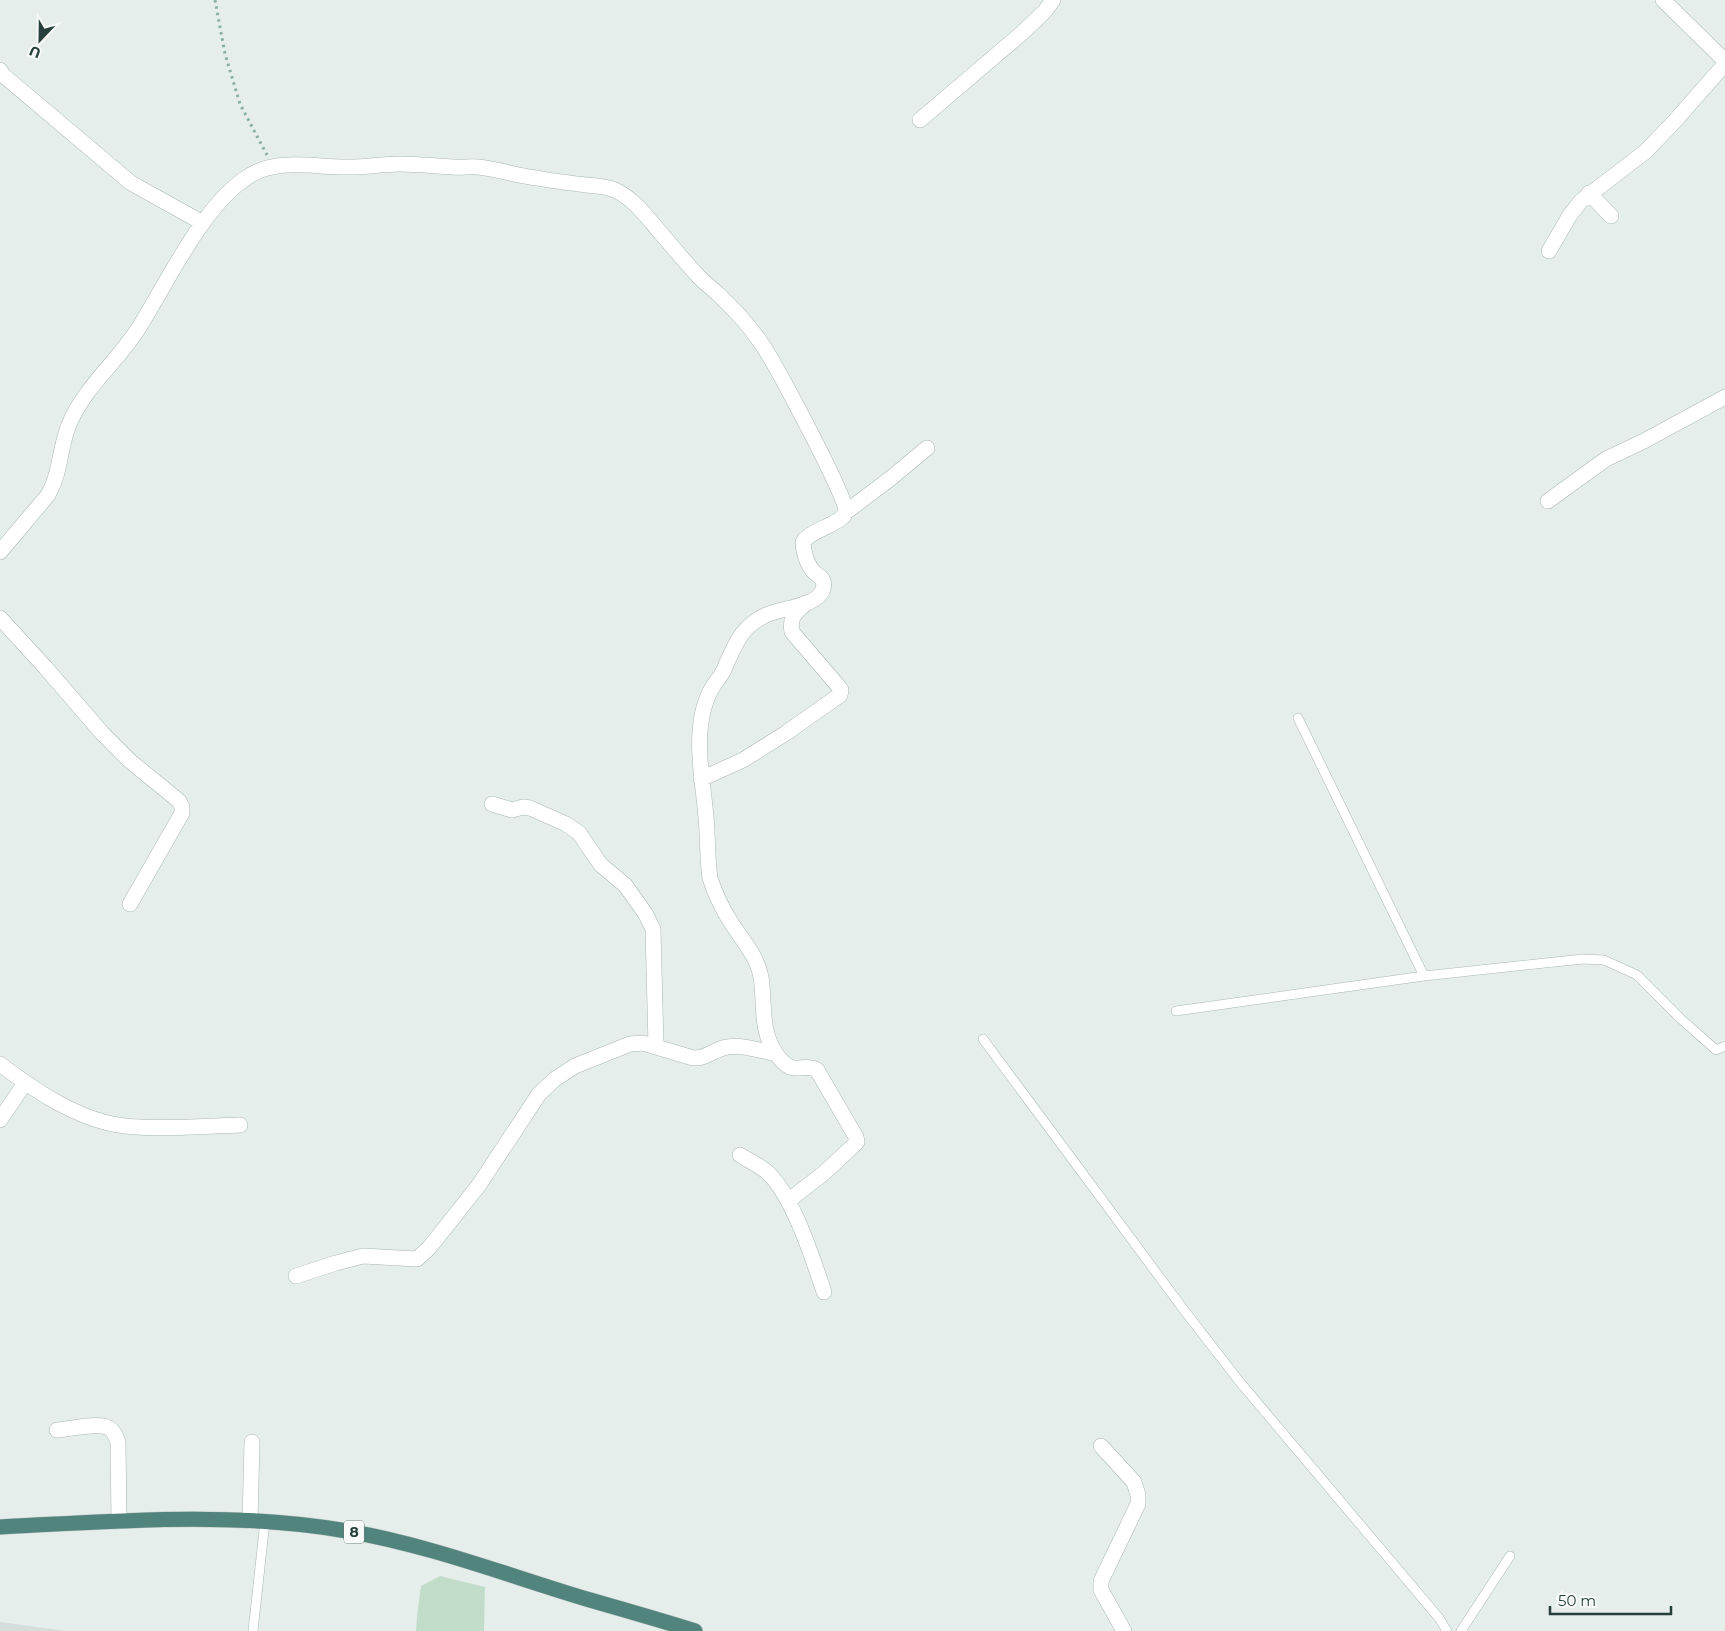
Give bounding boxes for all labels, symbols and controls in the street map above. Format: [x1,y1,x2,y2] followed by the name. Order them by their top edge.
[15,15,65,65] north arrow
[27,42,44,62] text: U
[344,1520,364,1544] road number: 8
[1550,1584,1671,1616] scale bar
[1558,1591,1596,1610] text: 50 m

